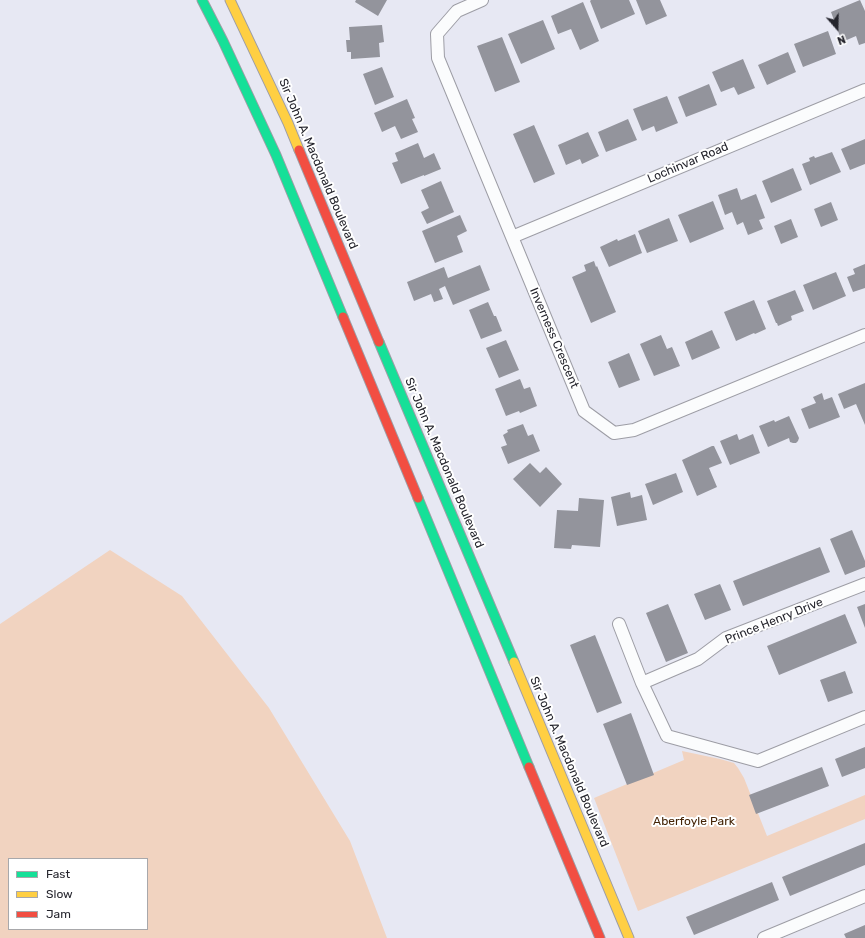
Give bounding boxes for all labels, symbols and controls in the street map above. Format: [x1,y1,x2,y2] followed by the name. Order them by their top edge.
[817,8,857,48] north arrow
[835,32,847,47] text: N
[275,77,361,251] street label: Sir John A. Macdonald Boulevard
[645,139,731,187] street label: Lochinvar Road
[526,286,582,390] street label: Inverness Crescent
[401,376,487,550] street label: Sir John A. Macdonald Boulevard
[723,595,825,647] street label: Prince Henry Drive
[526,675,612,849] street label: Sir John A. Macdonald Boulevard
[653,815,735,829] park label: Aberfoyle Park
[8,858,148,930] legend
[46,867,70,881] text: Fast
[46,887,73,901] text: Slow
[46,907,71,921] text: Jam

